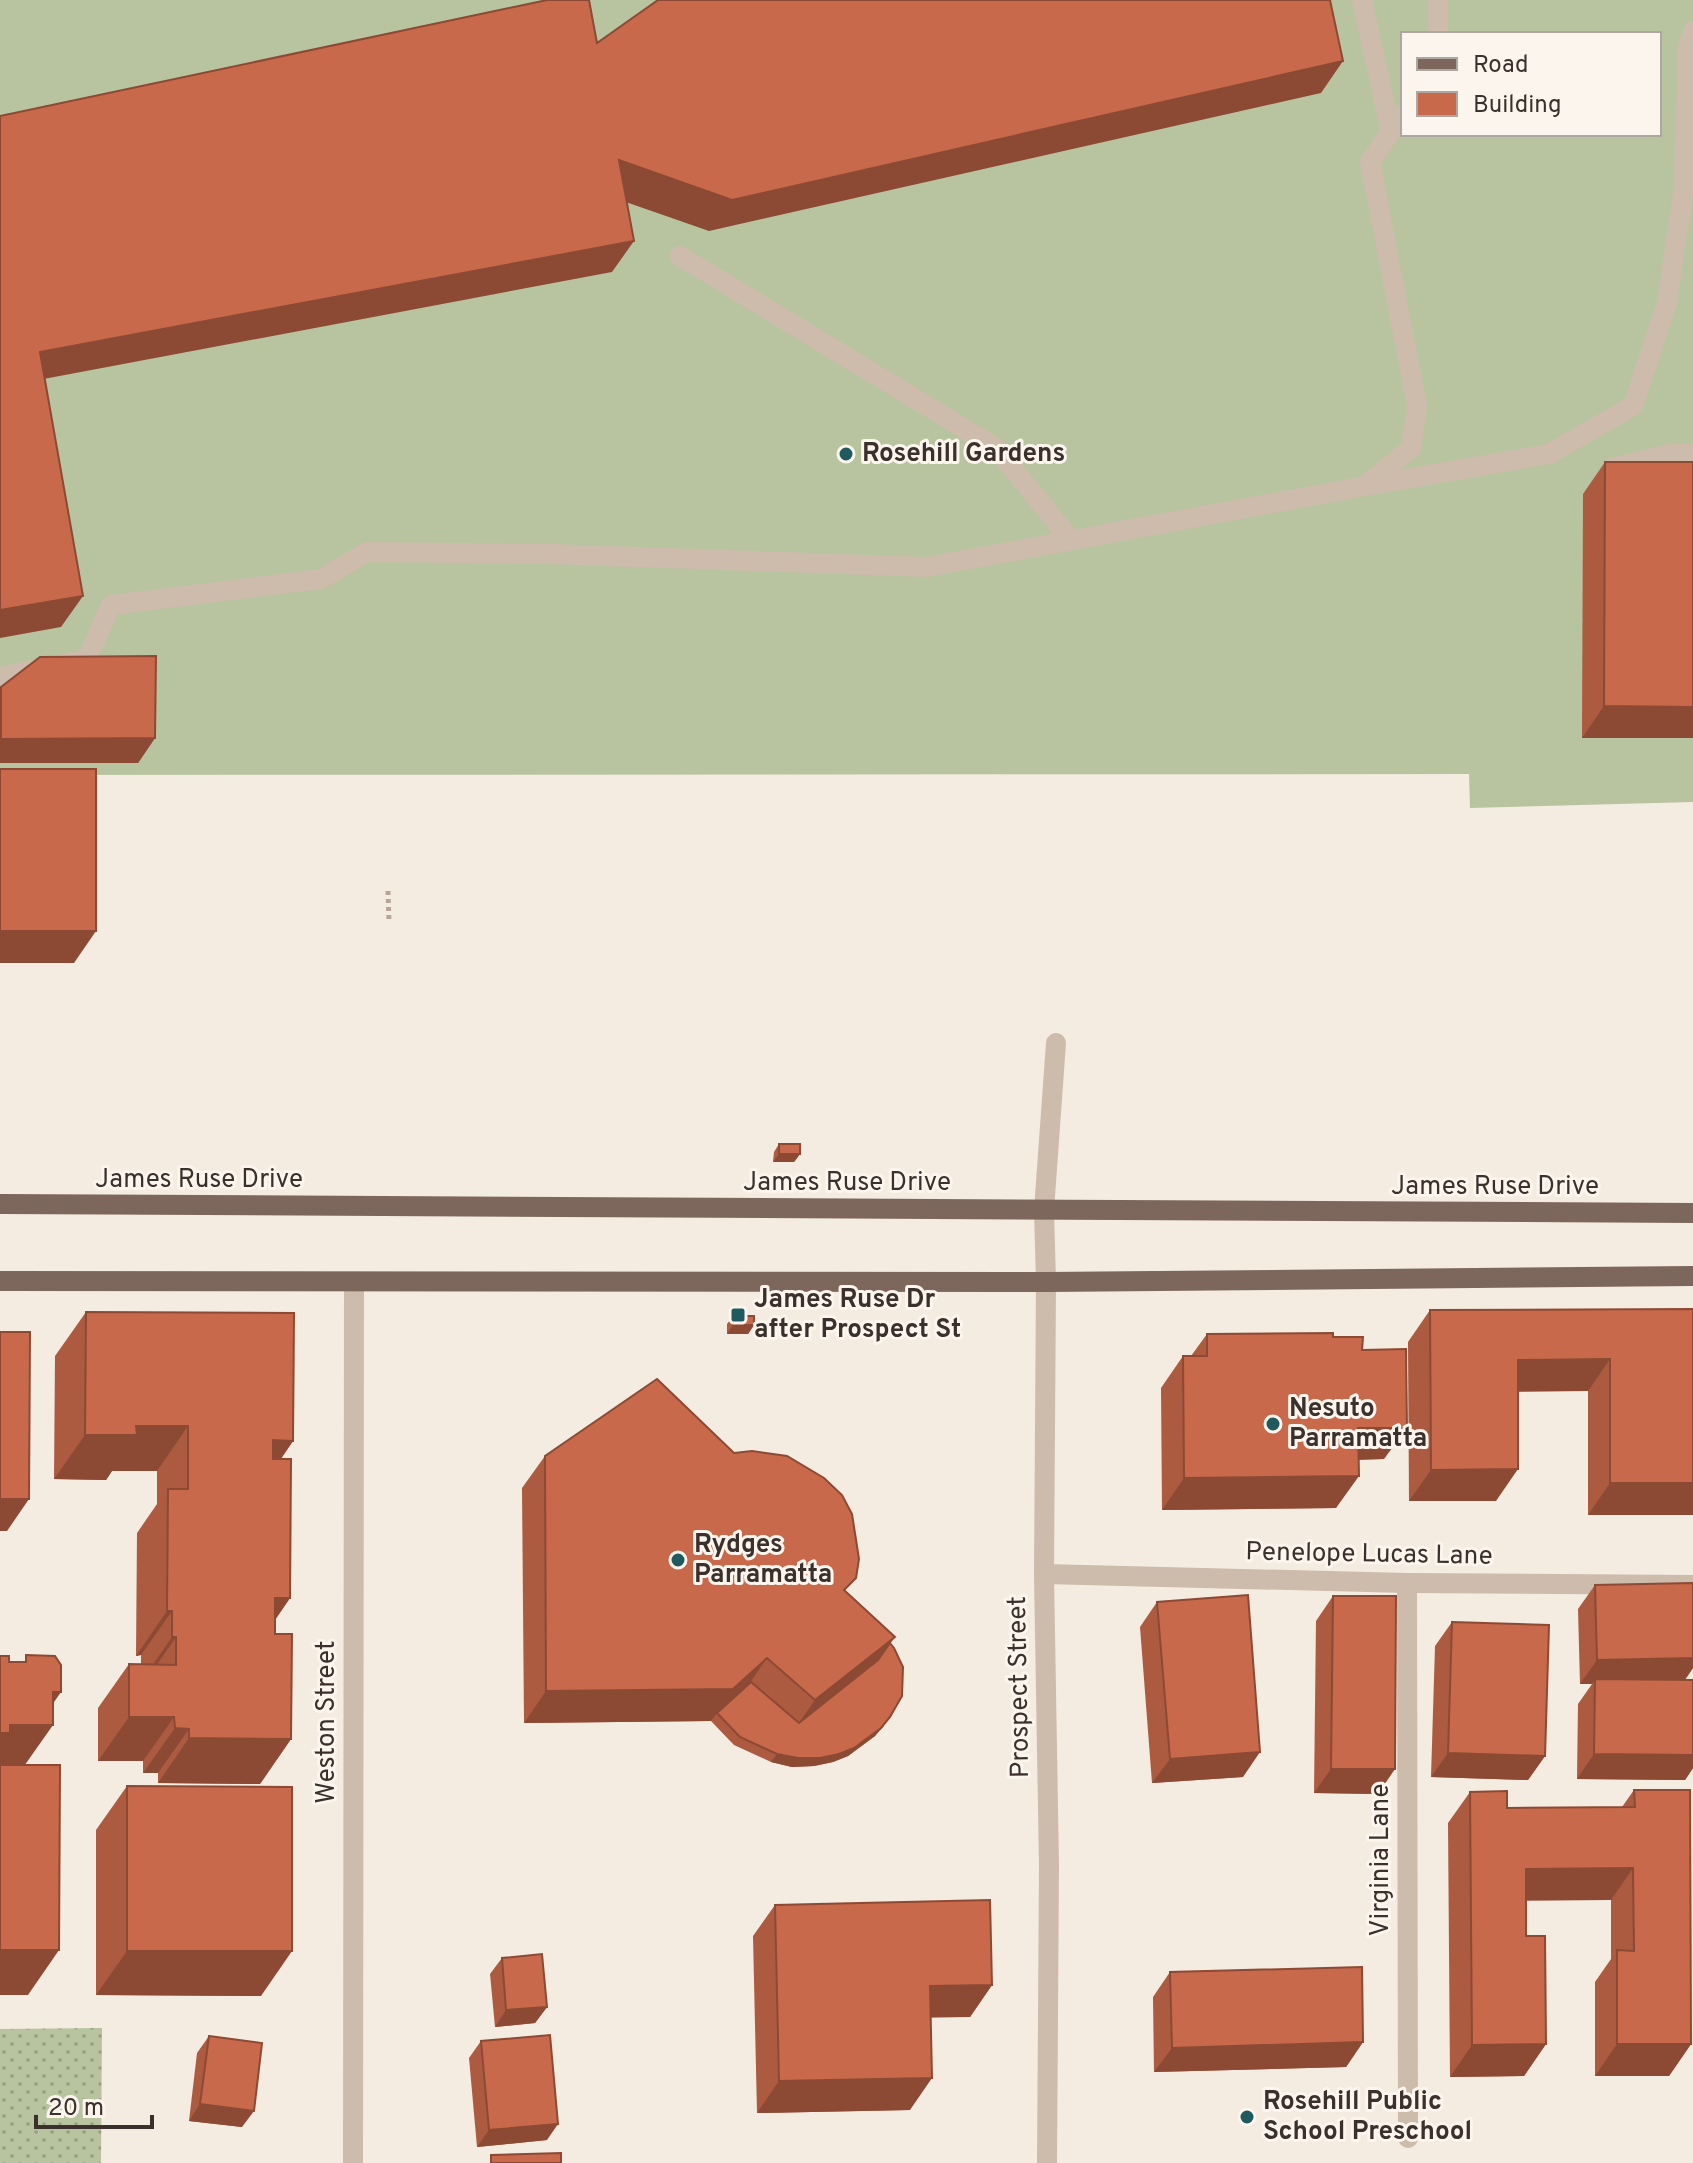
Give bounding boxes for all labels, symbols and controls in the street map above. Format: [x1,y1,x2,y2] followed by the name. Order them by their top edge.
[1401,32,1661,136] legend
[1473,51,1529,81] text: Road
[1473,91,1562,121] text: Building
[862,438,1065,471] place label: Rosehill Gardens
[837,445,855,463] marker: Rosehill Gardens
[95,1164,303,1197] street label: James Ruse Drive
[743,1167,951,1200] street label: James Ruse Drive
[1391,1171,1599,1204] street label: James Ruse Drive
[754,1284,961,1347] place label: James Ruse Dr after Prospect St
[729,1306,747,1324] marker: James Ruse Dr after Prospect St
[1289,1393,1427,1456] place label: Nesuto Parramatta
[1264,1415,1282,1433] marker: Nesuto Parramatta
[694,1529,832,1592] place label: Rydges Parramatta
[1245,1536,1493,1574] street label: Penelope Lucas Lane
[669,1551,687,1569] marker: Rydges Parramatta
[1002,1596,1038,1778] street label: Prospect Street
[311,1640,344,1804] street label: Weston Street
[1365,1784,1398,1936] street label: Virginia Lane
[36,2079,152,2129] scale bar
[1263,2086,1472,2149] place label: Rosehill Public School Preschool
[48,2094,104,2124] text: 20 m
[1238,2108,1256,2126] marker: Rosehill Public School Preschool

